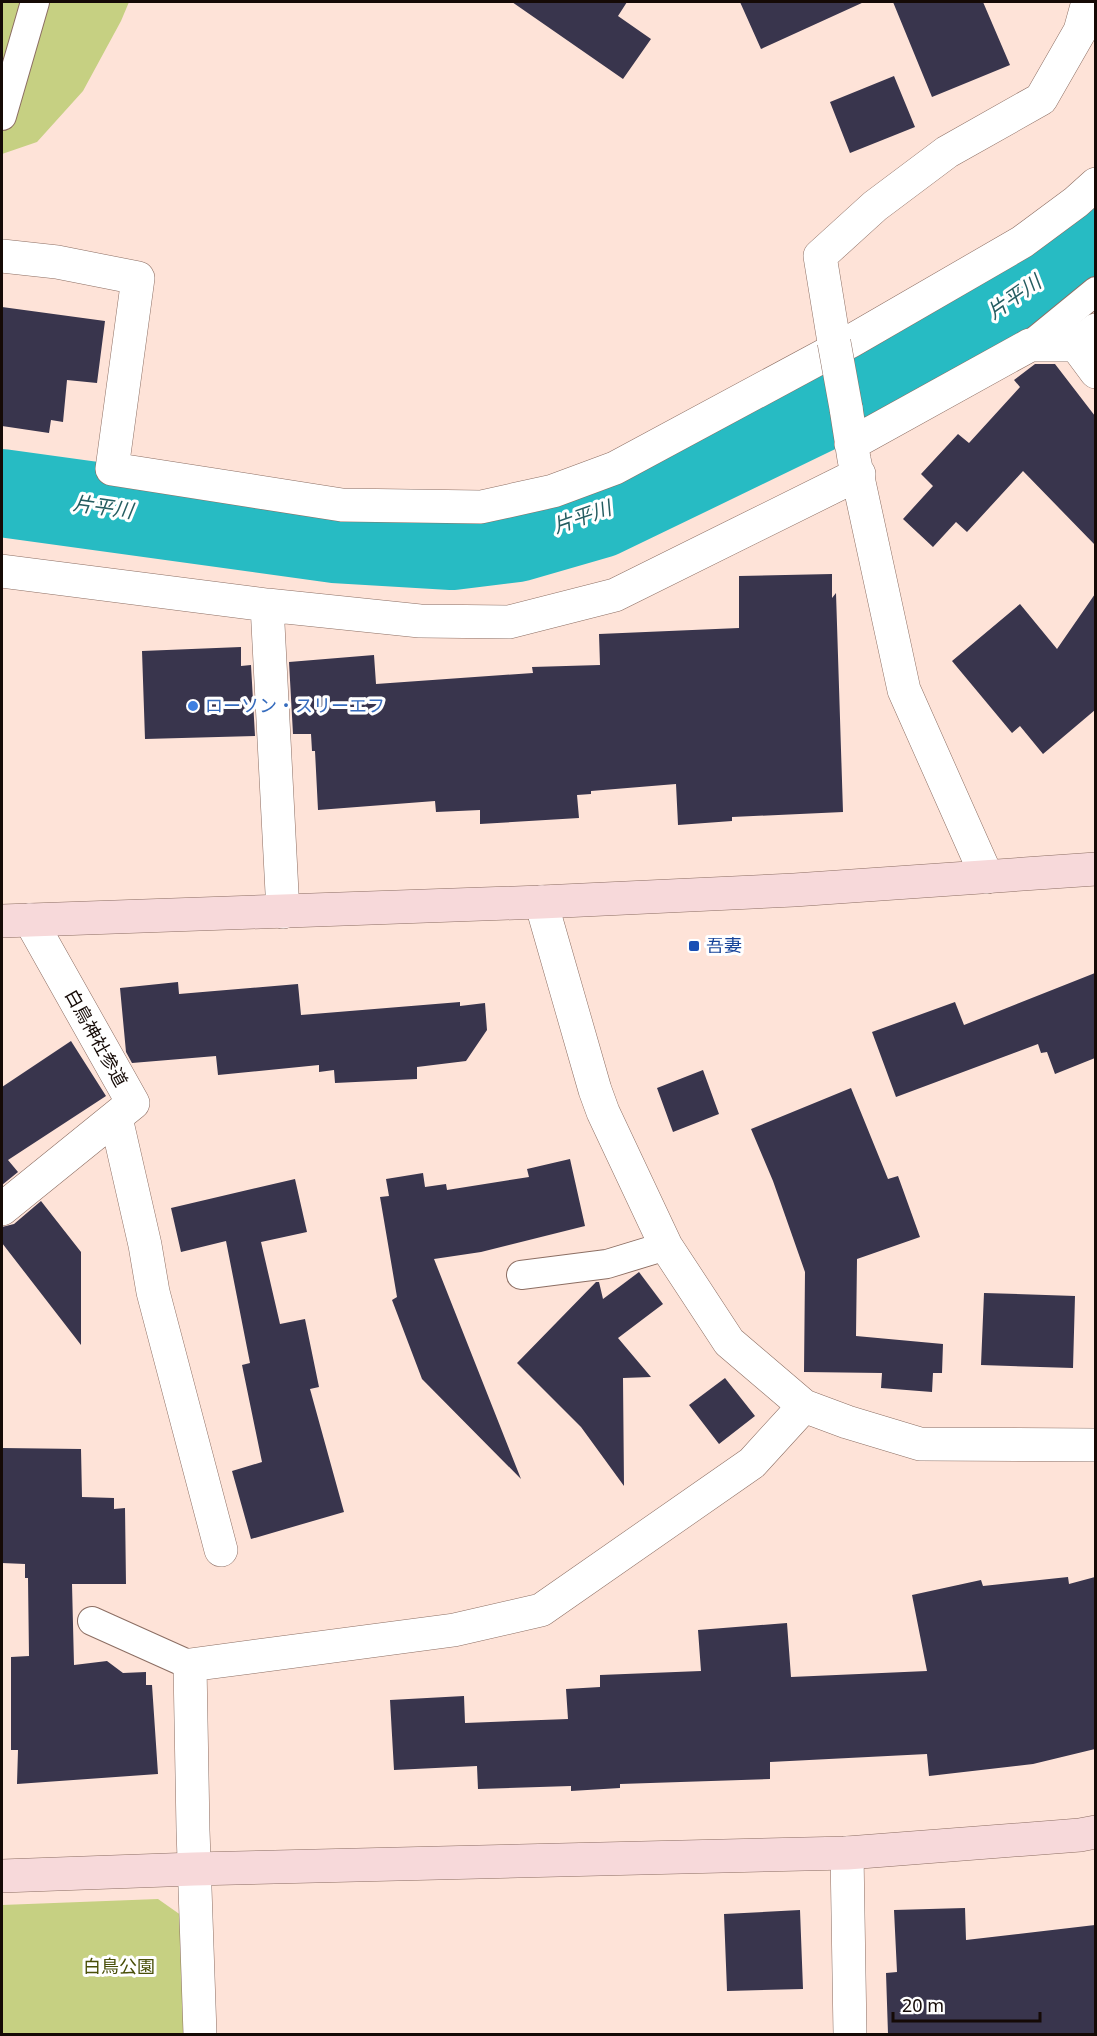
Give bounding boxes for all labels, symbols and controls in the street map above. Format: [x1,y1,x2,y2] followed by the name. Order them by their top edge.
[981,267,1048,325] water label: 片平川
[71,489,137,524] water label: 片平川
[549,493,616,539] water label: 片平川
[205,693,385,717] place label: ローソン・スリーエフ
[186,699,200,713] marker: ローソン・スリーエフ
[706,933,742,957] place label: 吾妻
[687,939,701,953] marker: 吾妻
[60,984,134,1091] street label: 白鳥神社参道
[83,1954,155,1978] park label: 白鳥公園
[893,1985,1040,2023] scale bar
[902,1993,944,2017] text: 20 m

